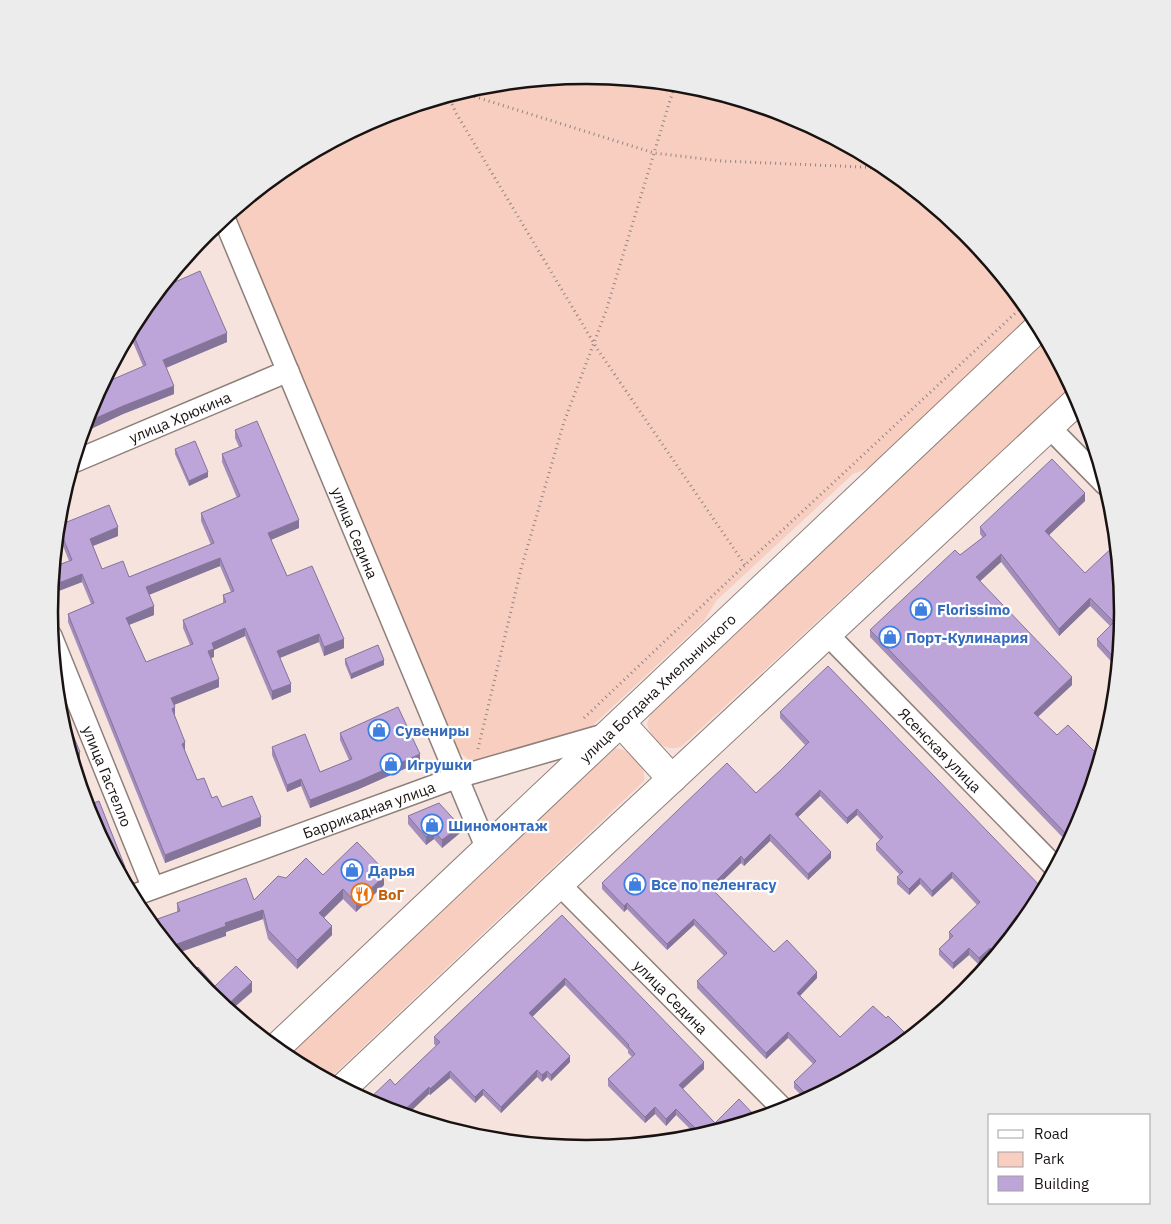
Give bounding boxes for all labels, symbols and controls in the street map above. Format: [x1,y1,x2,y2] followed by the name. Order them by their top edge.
[126,387,234,447] street label: улица Хрюкина
[328,484,383,581] street label: улица Седина
[909,597,933,621] shop icon: Florissimo
[937,600,1010,619] place label: Florissimo
[575,609,740,766] street label: улица Богдана Хмельницкого
[878,625,902,649] shop icon: Порт-Кулинария
[906,628,1028,647] place label: Порт-Кулинария
[895,703,986,796] street label: Ясенская улица
[367,718,391,742] shop icon: Сувениры
[395,721,469,740] place label: Сувениры
[79,723,137,829] street label: улица Гастелло
[379,752,403,776] shop icon: Игрушки
[407,755,472,774] place label: Игрушки
[300,777,437,842] street label: Баррикадная улица
[420,813,444,837] shop icon: Шиномонтаж
[448,816,548,835] place label: Шиномонтаж
[340,858,364,882] shop icon: Дарья
[368,861,415,880] place label: Дарья
[623,872,647,896] shop icon: Все по пеленгасу
[651,875,777,894] place label: Все по пеленгасу
[350,882,374,906] restaurant icon: ВоГ
[378,885,404,904] place label: ВоГ
[630,955,712,1038] street label: улица Седина
[988,1114,1151,1204] legend
[1034,1124,1069,1143] text: Road
[1034,1149,1064,1168] text: Park
[1034,1174,1089,1193] text: Building

